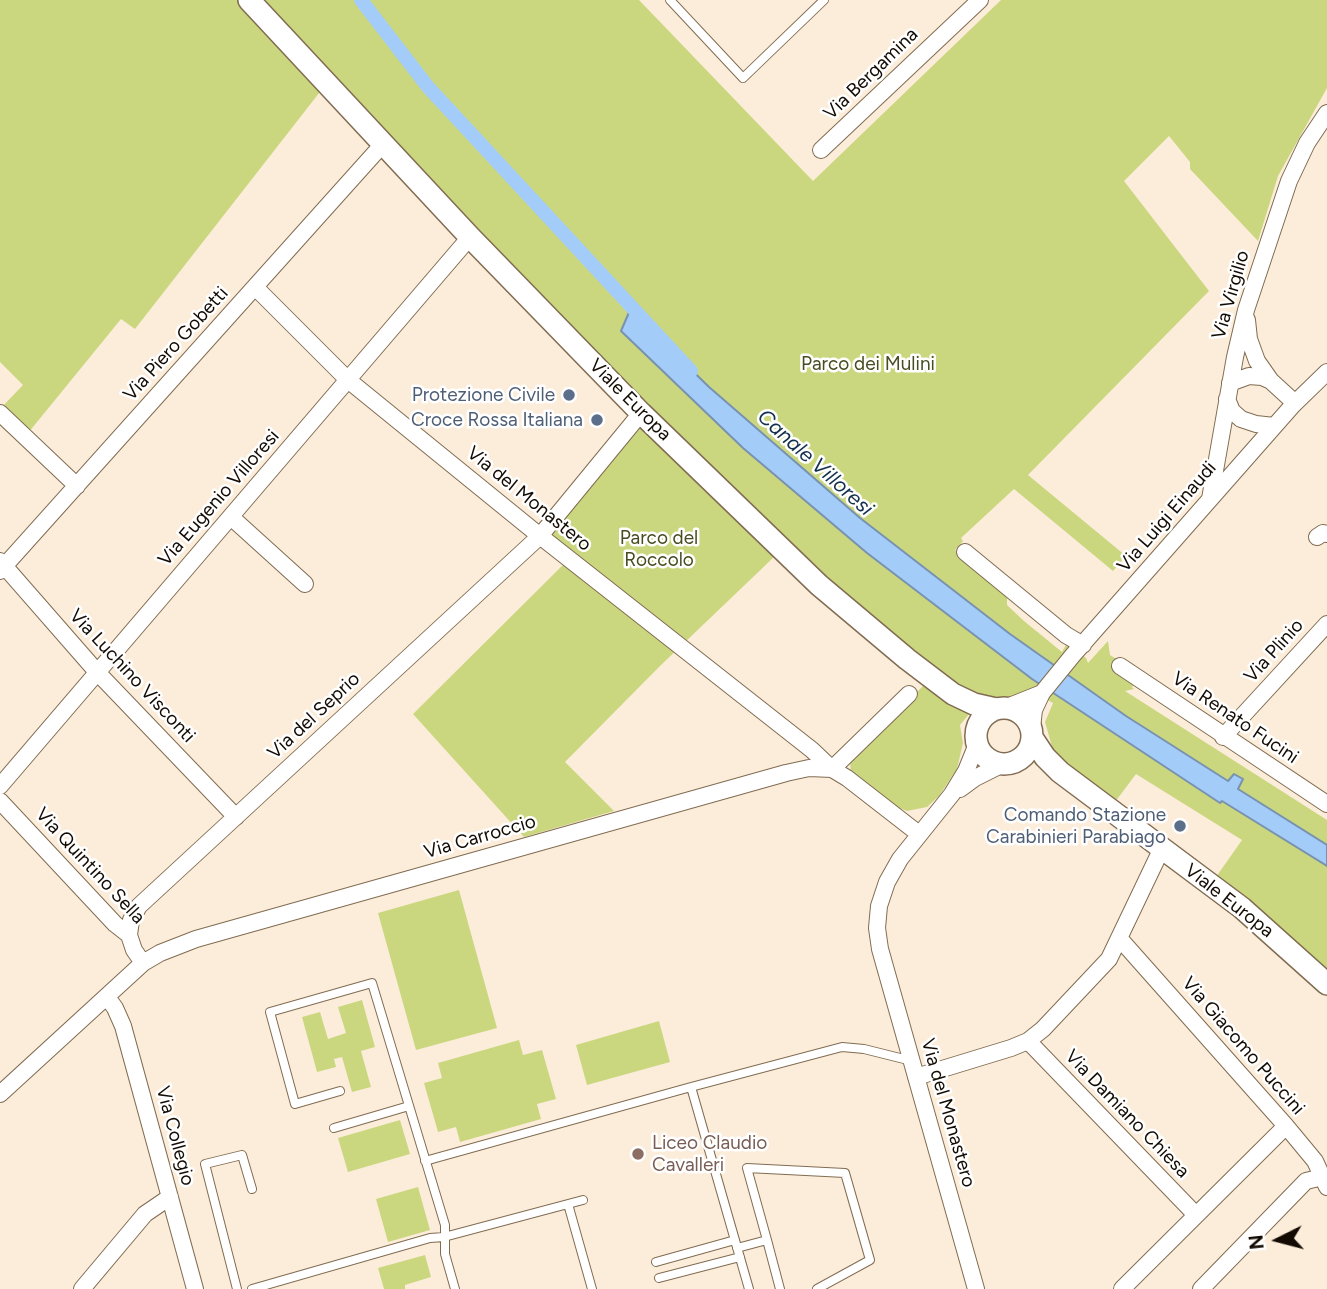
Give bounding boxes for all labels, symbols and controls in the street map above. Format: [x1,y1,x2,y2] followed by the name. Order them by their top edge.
[819,23,923,125] street label: Via Bergamina
[1207,248,1255,342] street label: Via Virgilio
[119,282,233,406] street label: Via Piero Gobetti
[801,353,935,375] park label: Parco dei Mulini
[584,354,676,446] street label: Viale Europa
[412,384,555,406] place label: Protezione Civile
[561,387,577,403] marker: Protezione Civile
[752,404,878,522] water label: Canale Villoresi
[411,409,583,431] place label: Croce Rossa Italiana
[589,412,605,428] marker: Croce Rossa Italiana
[154,425,284,571] street label: Via Eugenio Villoresi
[462,442,596,556] street label: Via del Monastero
[1113,457,1221,577] street label: Via Luigi Einaudi
[620,527,698,571] park label: Parco del Roccolo
[64,605,200,747] street label: Via Luchino Visconti
[1240,615,1308,687] street label: Via Plinio
[1167,667,1303,769] street label: Via Renato Fucini
[263,668,365,764] street label: Via del Seprio
[30,803,150,929] street label: Via Quintino Sella
[986,804,1166,848] place label: Comando Stazione Carabinieri Parabiago
[421,810,539,864] street label: Via Carroccio
[1172,818,1188,834] marker: Comando Stazione Carabinieri Parabiago
[1180,859,1278,943] street label: Viale Europa
[1177,972,1309,1120] street label: Via Giacomo Puccini
[916,1036,980,1190] street label: Via del Monastero
[1060,1045,1194,1183] street label: Via Damiano Chiesa
[151,1084,199,1188] street label: Via Collegio
[652,1132,767,1176] place label: Liceo Claudio Cavalleri
[630,1146,646,1162] marker: Liceo Claudio Cavalleri
[1243,1205,1313,1275] north arrow
[1244,1234,1269,1251] text: N

